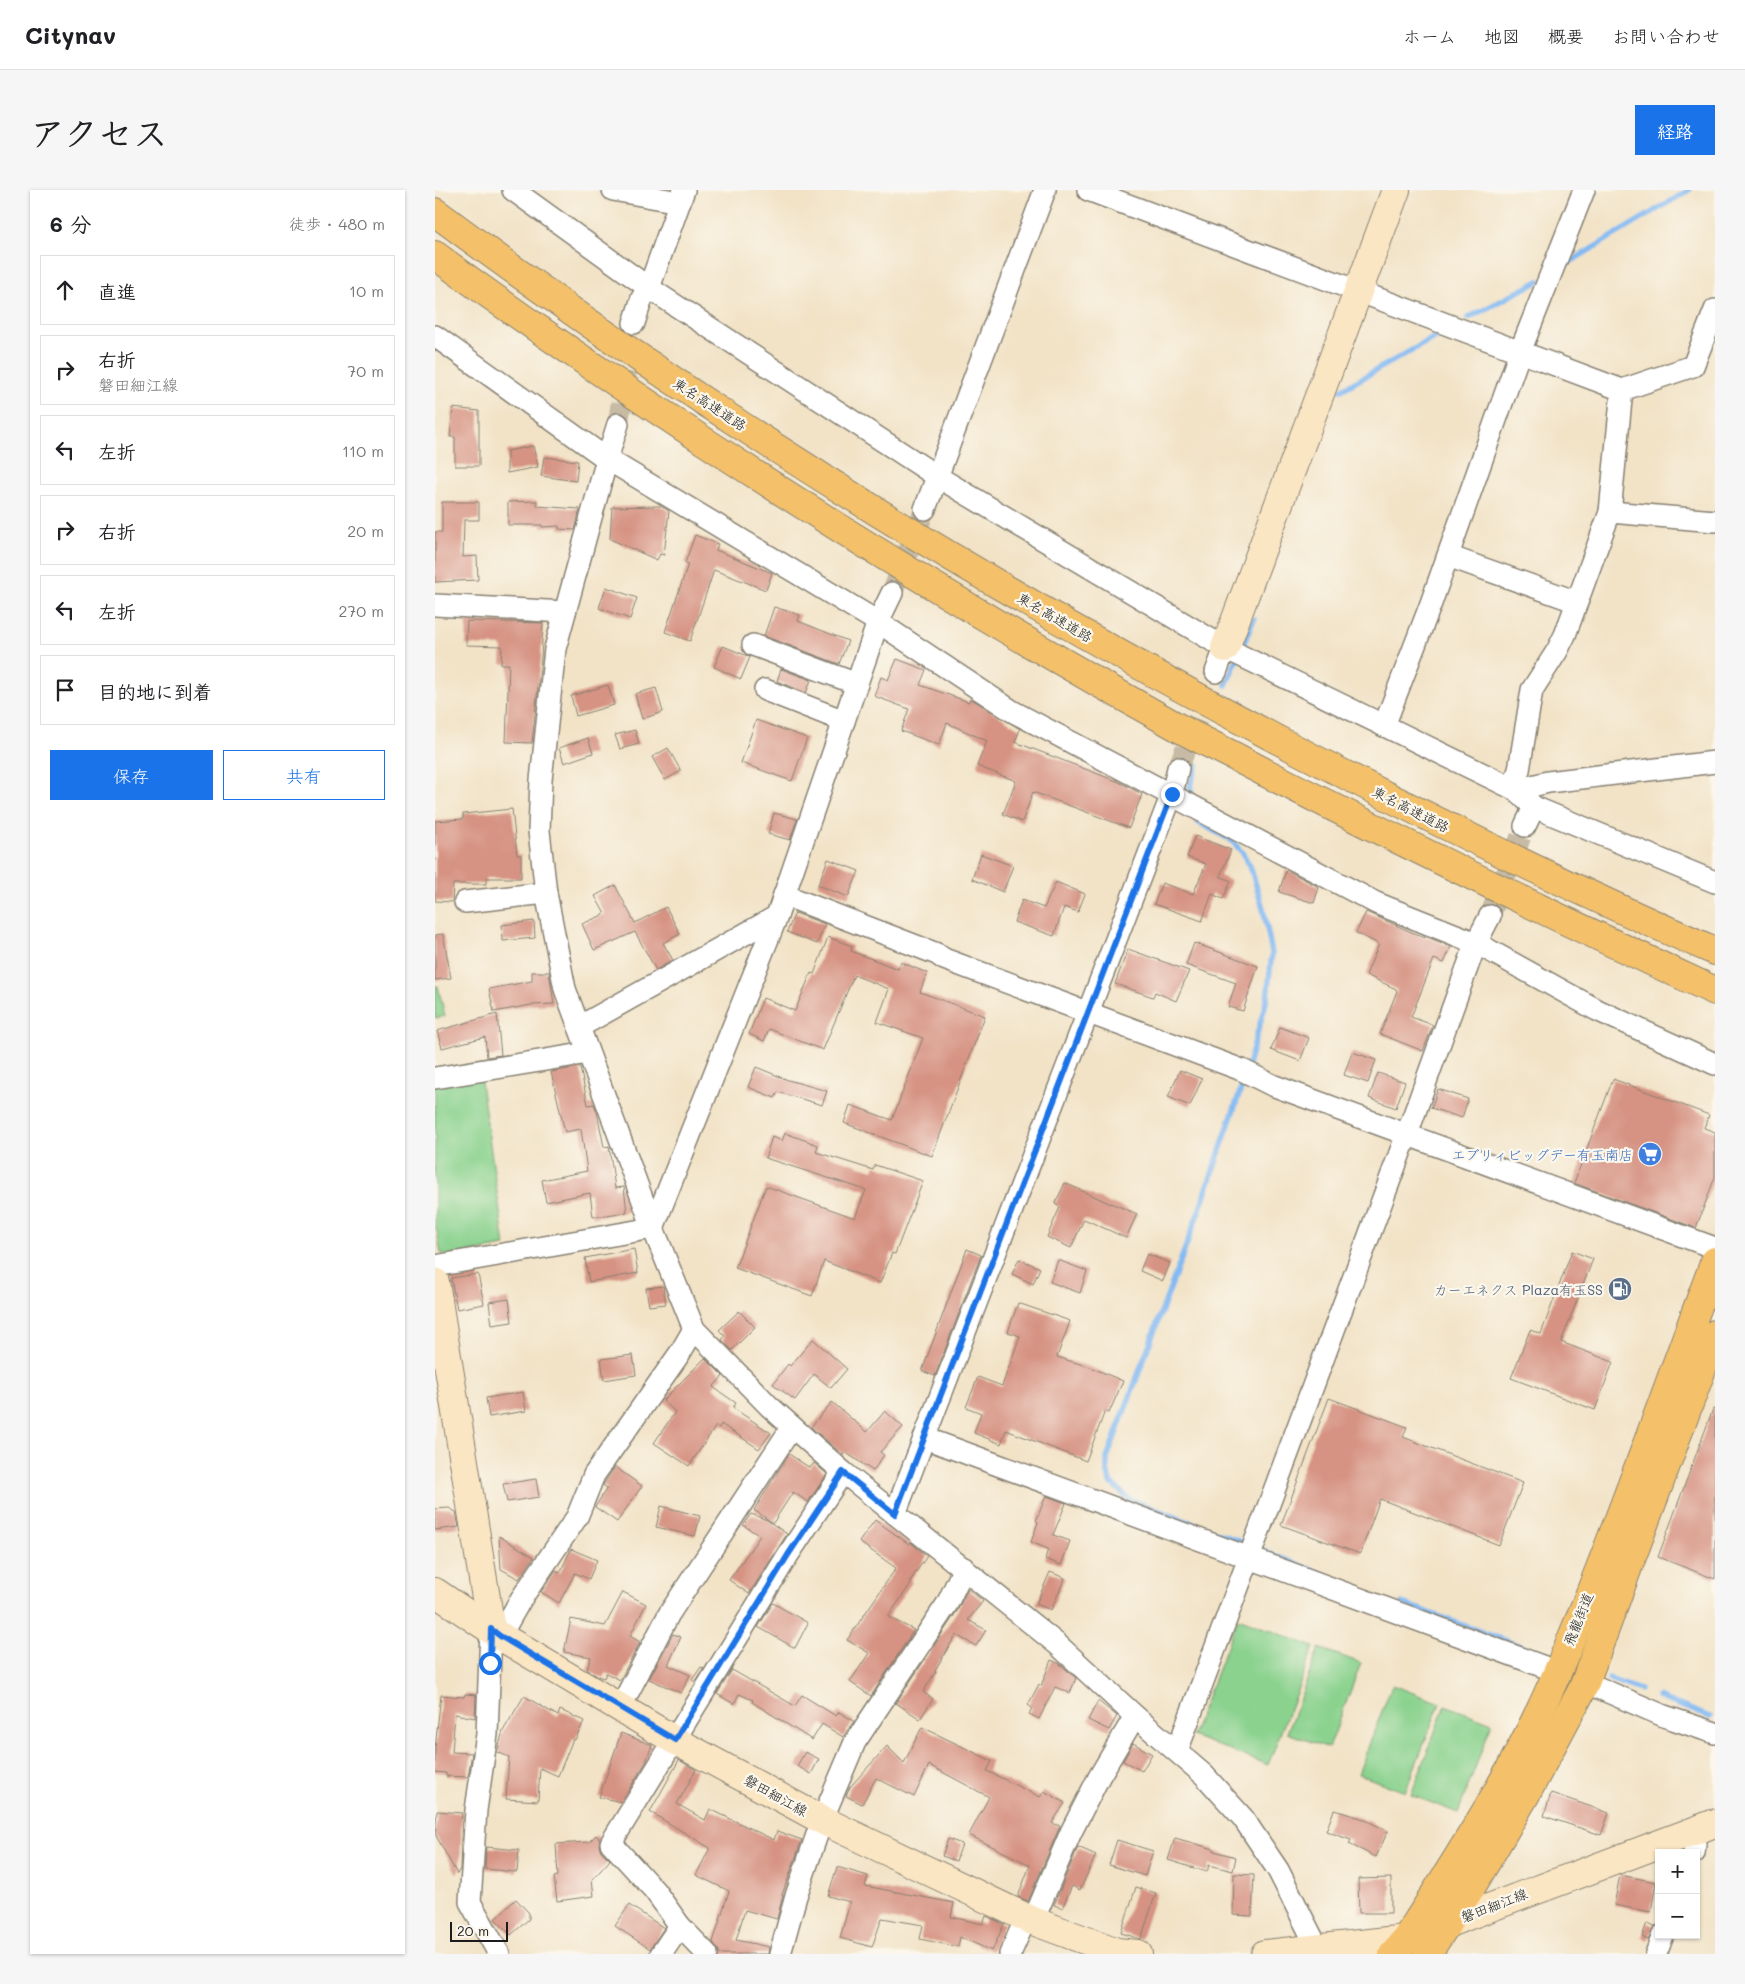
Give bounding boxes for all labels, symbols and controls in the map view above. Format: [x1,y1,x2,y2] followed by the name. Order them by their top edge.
[25,19,116,50] text: Citynav
[1403,24,1456,48] text: ホーム
[1484,24,1520,48] text: 地図
[1548,24,1584,48] text: 概要
[1612,24,1720,48] text: お問い合わせ
[1635,105,1715,155] button: 経路
[30,109,168,155] text: アクセス
[50,210,91,237] text: 6 分
[289,213,385,234] text: 徒歩 · 480 m
[51,276,79,304] icon: ahead
[98,279,136,304] text: 直進
[349,280,384,301] text: 10 m
[98,347,136,372] text: 右折
[51,356,79,384] icon: right
[347,360,384,381] text: 70 m
[670,373,750,435] street label: 東名高速道路
[98,374,178,395] text: 磐田細江線
[51,436,79,464] icon: left
[98,439,136,464] text: 左折
[342,440,384,461] text: 110 m
[51,516,79,544] icon: right
[98,519,136,544] text: 右折
[347,520,384,541] text: 20 m
[1014,588,1096,646] street label: 東名高速道路
[51,596,79,624] icon: left
[98,599,136,624] text: 左折
[338,600,384,621] text: 270 m
[51,676,79,704] icon: arrive
[98,679,212,704] text: 目的地に到着
[50,750,213,800] button: 保存
[223,750,385,800] button: 共有
[1369,781,1453,837] street label: 東名高速道路
[1161,783,1184,806] route end
[1637,1141,1663,1167] supermarket icon: エブリィビッグデー有玉南店
[1451,1145,1633,1164] place label: エブリィビッグデー有玉南店
[1607,1276,1633,1302] fuel station icon: カーエネクス Plaza有玉SS
[1434,1280,1603,1299] place label: カーエネクス Plaza有玉SS
[1559,1589,1597,1649] street label: 飛龍街道
[479,1652,502,1675] route start
[741,1770,811,1820] street label: 磐田細江線
[1655,1849,1700,1939] map controls
[1655,1849,1700,1894] button: +
[1458,1884,1530,1926] street label: 磐田細江線
[1655,1894,1700,1939] button: −
[450,1919,507,1942] scale bar
[457,1921,489,1940] text: 20 m

